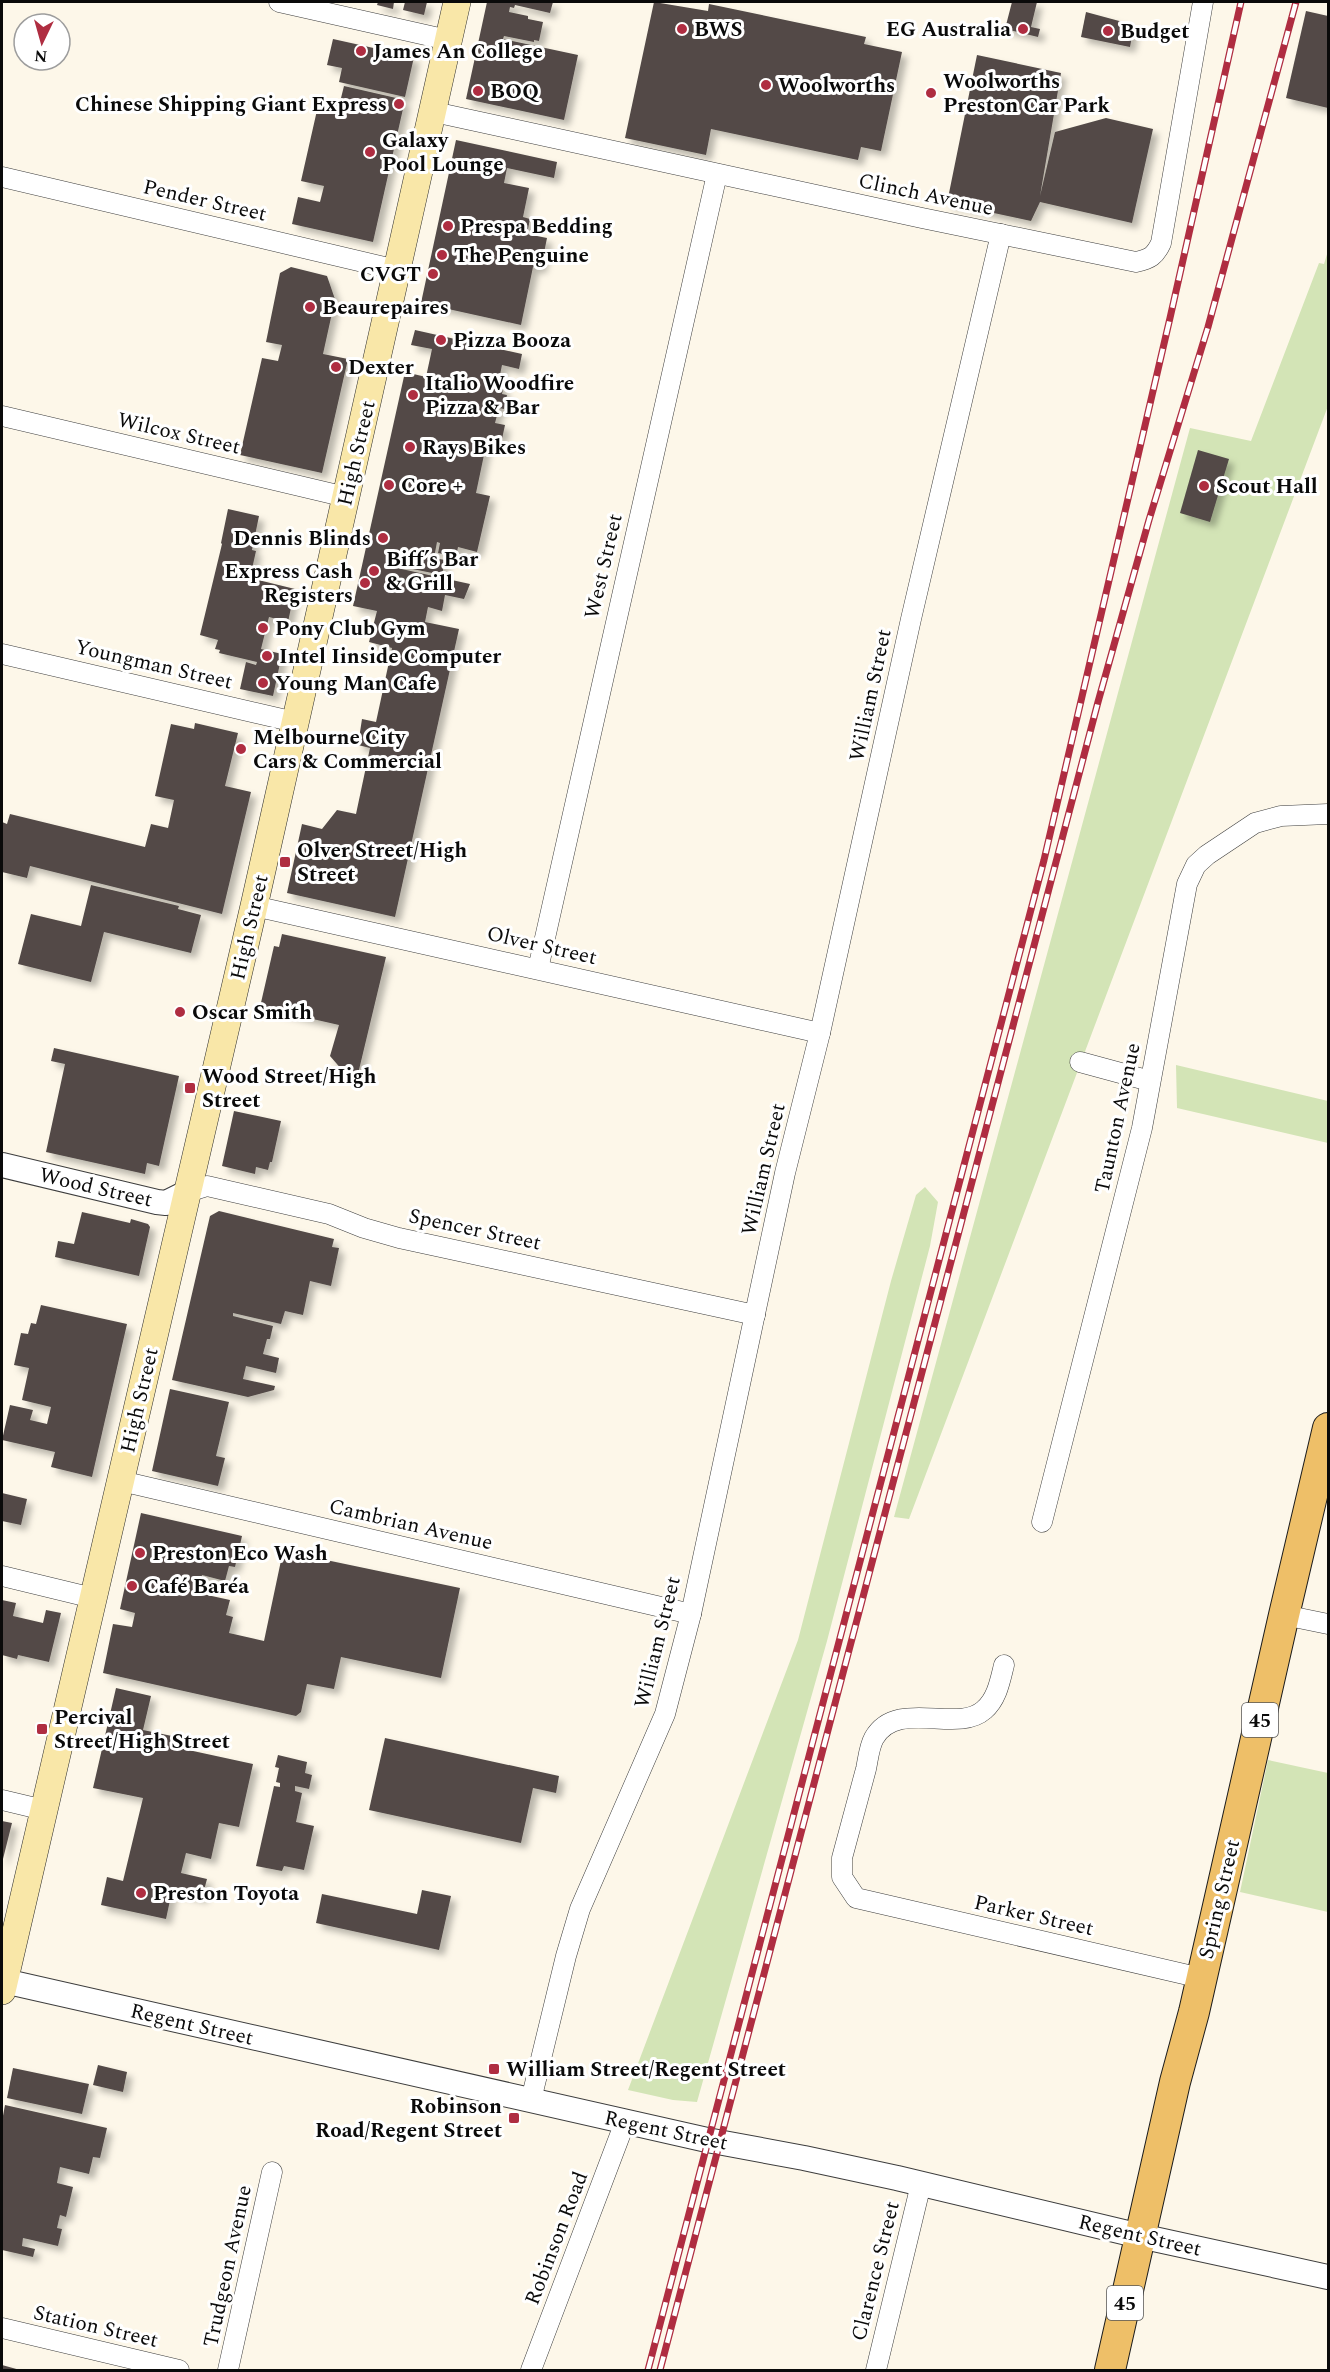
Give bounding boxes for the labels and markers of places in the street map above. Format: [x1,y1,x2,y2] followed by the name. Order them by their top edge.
[694,14,743,46] place label: BWS
[886,14,1011,46] place label: EG Australia
[1120,16,1189,48] place label: Budget
[675,22,689,36] marker: BWS
[1016,22,1030,36] marker: EG Australia
[1101,24,1115,38] marker: Budget
[373,36,543,68] place label: James An College
[354,44,368,58] marker: James An College
[943,66,1110,122] place label: Woolworths Preston Car Park
[778,70,895,102] place label: Woolworths
[490,76,540,108] place label: BOQ
[759,78,773,92] marker: Woolworths
[471,84,485,98] marker: BOQ
[924,86,938,100] marker: Woolworths Preston Car Park
[75,89,387,121] place label: Chinese Shipping Giant Express
[392,97,406,111] marker: Chinese Shipping Giant Express
[382,125,504,181] place label: Galaxy Pool Lounge
[363,145,377,159] marker: Galaxy Pool Lounge
[460,211,613,243] place label: Prespa Bedding
[441,219,455,233] marker: Prespa Bedding
[454,240,589,272] place label: The Penguine
[435,248,449,262] marker: The Penguine
[360,259,421,291] place label: CVGT
[426,267,440,281] marker: CVGT
[322,292,449,324] place label: Beaurepaires
[303,300,317,314] marker: Beaurepaires
[453,325,571,357] place label: Pizza Booza
[434,333,448,347] marker: Pizza Booza
[348,352,414,384] place label: Dexter
[329,360,343,374] marker: Dexter
[425,368,574,424] place label: Italio Woodfire Pizza & Bar
[406,388,420,402] marker: Italio Woodfire Pizza & Bar
[422,432,526,464] place label: Rays Bikes
[403,440,417,454] marker: Rays Bikes
[401,470,464,502] place label: Core +
[1216,471,1318,503] place label: Scout Hall
[382,478,396,492] marker: Core +
[1197,479,1211,493] marker: Scout Hall
[233,523,371,555] place label: Dennis Blinds
[376,531,390,545] marker: Dennis Blinds
[386,544,478,600] place label: Biff’s Bar & Grill
[224,556,353,612] place label: Express Cash Registers
[367,564,381,578] marker: Biff’s Bar & Grill
[358,576,372,590] marker: Express Cash Registers
[275,613,426,645] place label: Pony Club Gym
[256,621,270,635] marker: Pony Club Gym
[279,641,501,673] place label: Intel Iinside Computer
[260,649,274,663] marker: Intel Iinside Computer
[275,668,437,700] place label: Young Man Cafe
[256,676,270,690] marker: Young Man Cafe
[253,722,442,778] place label: Melbourne City Cars & Commercial
[234,742,248,756] marker: Melbourne City Cars & Commercial
[297,835,467,891] place label: Olver Street/High Street
[278,855,292,869] marker: Olver Street/High Street
[192,997,312,1029] place label: Oscar Smith
[173,1005,187,1019] marker: Oscar Smith
[202,1061,377,1117] place label: Wood Street/High Street
[183,1081,197,1095] marker: Wood Street/High Street
[152,1538,328,1570] place label: Preston Eco Wash
[133,1546,147,1560] marker: Preston Eco Wash
[144,1571,249,1603] place label: Café Baréa
[125,1579,139,1593] marker: Café Baréa
[54,1702,230,1758] place label: Percival Street/High Street
[35,1722,49,1736] marker: Percival Street/High Street
[153,1878,299,1910] place label: Preston Toyota
[134,1886,148,1900] marker: Preston Toyota
[506,2054,786,2086] place label: William Street/Regent Street
[487,2062,501,2076] marker: William Street/Regent Street
[315,2091,502,2147] place label: Robinson Road/Regent Street
[507,2111,521,2125] marker: Robinson Road/Regent Street

